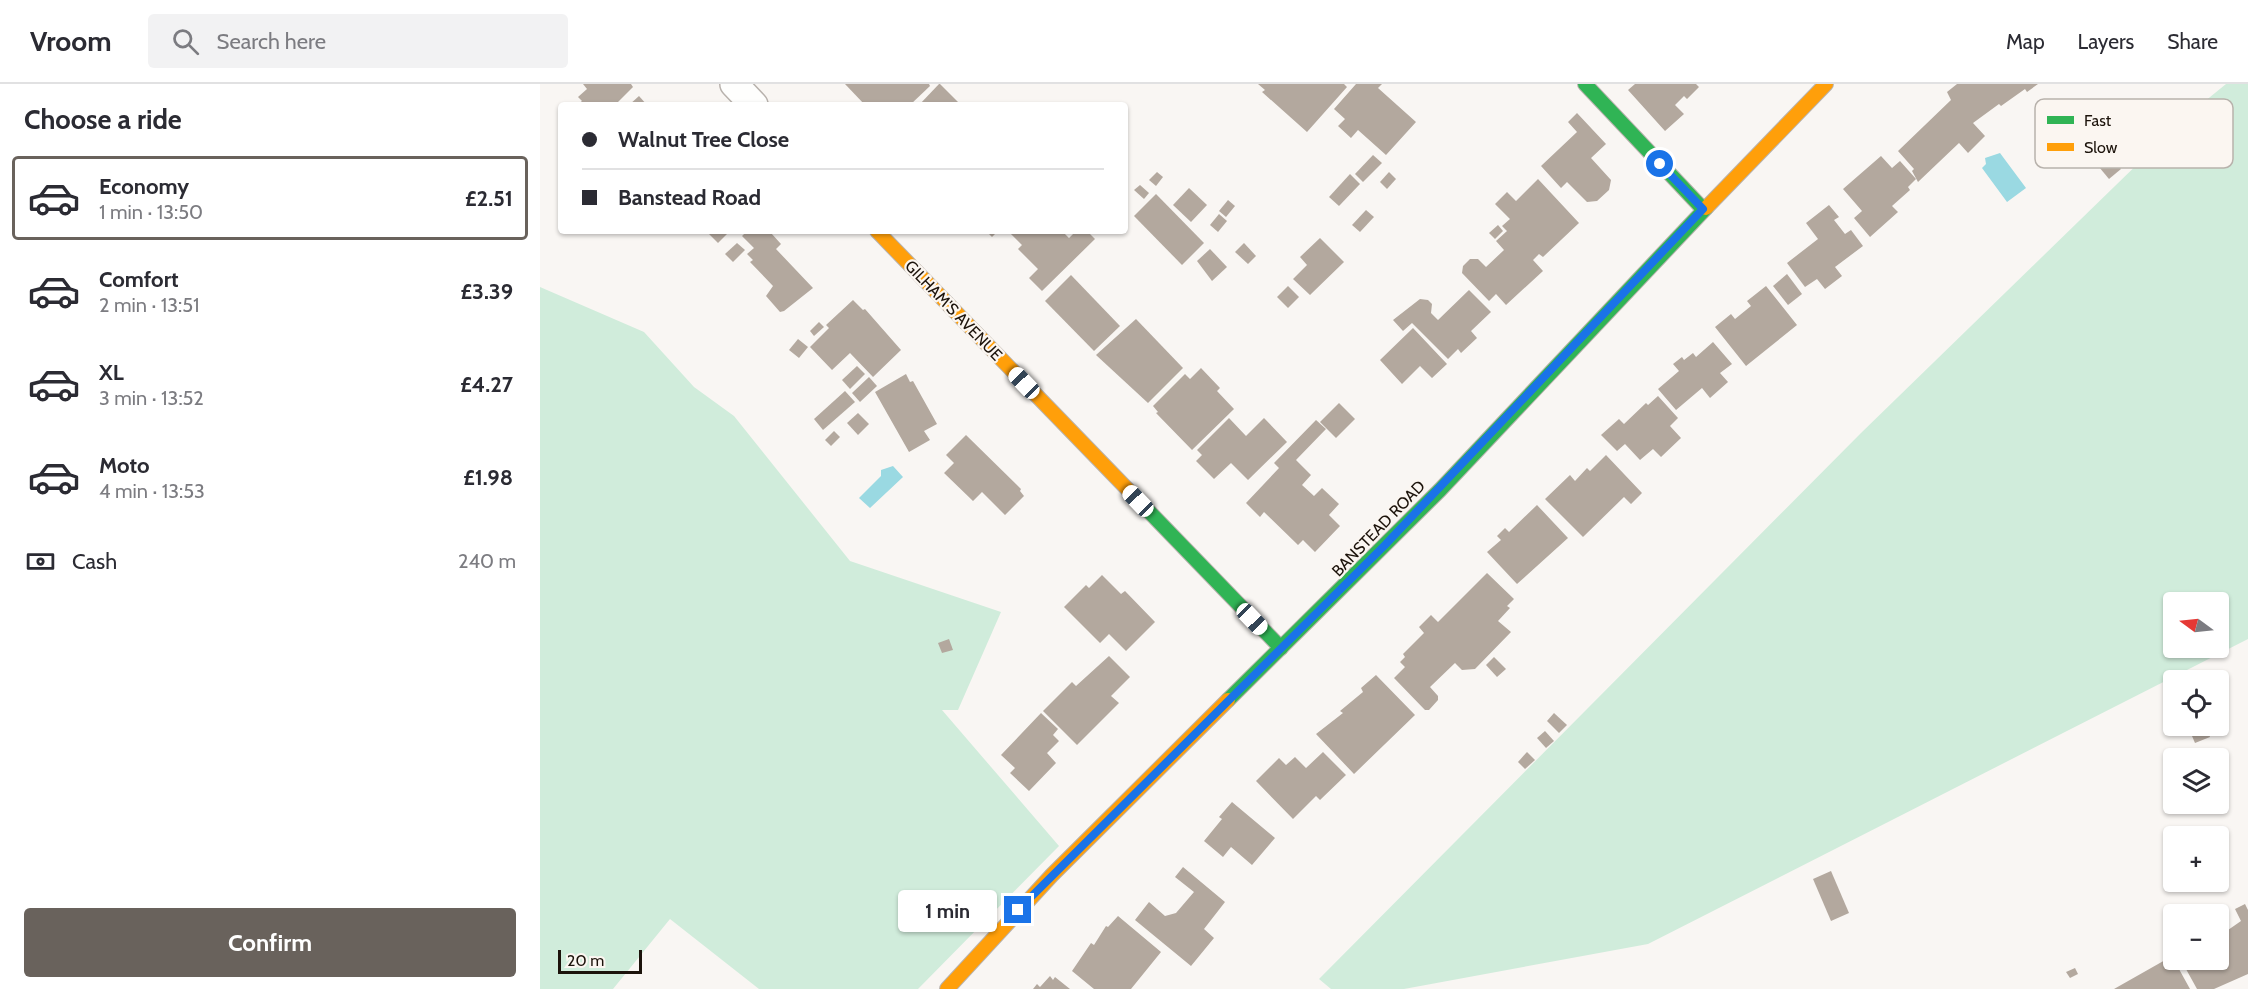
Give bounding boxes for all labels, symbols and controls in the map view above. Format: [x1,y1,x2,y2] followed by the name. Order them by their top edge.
[148,14,568,68] search box
[30,24,112,58] text: Vroom
[169,25,202,58] icon: search
[217,28,326,55] text: Search here
[2006,29,2045,54] text: Map
[2078,29,2134,54] text: Layers
[2167,29,2218,54] text: Share
[2035,99,2233,168] legend
[24,103,182,136] text: Choose a ride
[2084,111,2112,130] text: Fast
[618,126,789,153] text: Walnut Tree Close
[2084,138,2118,157] text: Slow
[1646,150,1673,177] route start
[27,171,81,225] icon: car
[99,173,189,200] text: Economy
[618,184,761,211] text: Banstead Road
[465,185,513,212] text: £2.51
[99,200,203,224] text: 1 min · 13:50
[901,256,1006,364] street label: GILHAM'S AVENUE
[27,264,81,318] icon: car
[99,266,178,293] text: Comfort
[461,278,513,305] text: £3.39
[99,293,200,317] text: 2 min · 13:51
[27,357,81,411] icon: car
[99,359,124,386] text: XL
[1005,364,1043,402] car
[460,371,513,398] text: £4.27
[99,386,204,410] text: 3 min · 13:52
[27,450,81,504] icon: car
[99,452,150,479] text: Moto
[463,464,513,491] text: £1.98
[1328,477,1429,580] street label: BANSTEAD ROAD
[99,479,205,503] text: 4 min · 13:53
[1119,482,1157,520] car
[24,545,57,578] icon: cash
[72,548,117,575] text: Cash
[458,549,516,573] text: 240 m
[2163,592,2229,658] north arrow
[2163,592,2229,970] map controls
[1233,600,1271,638] car
[2163,670,2229,736] button: locate
[2163,748,2229,814] button: layers
[2163,826,2229,892] button: +
[898,889,997,931] callout: 1 min
[1004,896,1031,923] route end
[925,899,970,923] text: 1 min
[2163,904,2229,970] button: −
[24,908,516,977] button: Confirm
[558,947,642,974] scale bar
[567,951,604,970] text: 20 m

